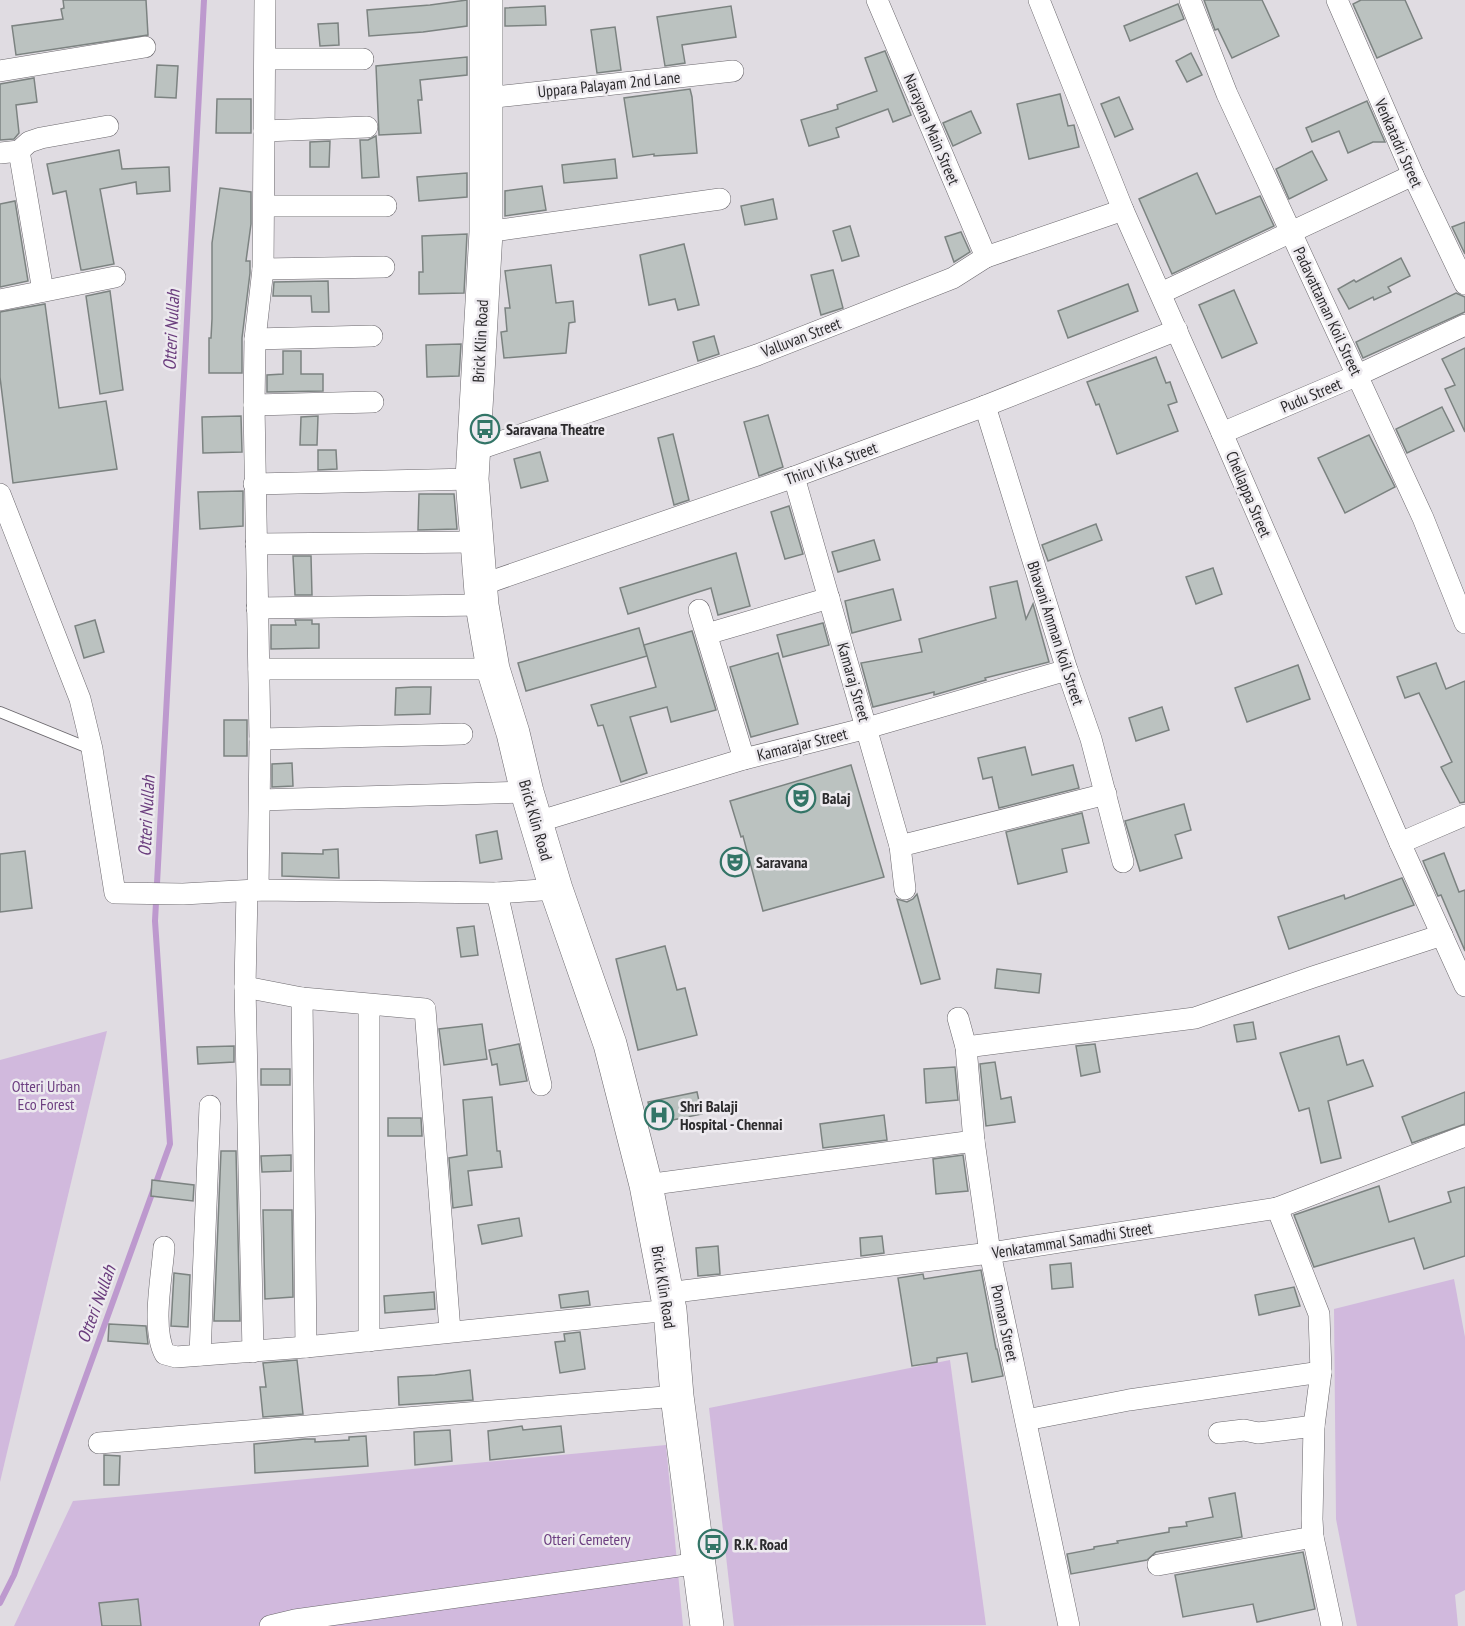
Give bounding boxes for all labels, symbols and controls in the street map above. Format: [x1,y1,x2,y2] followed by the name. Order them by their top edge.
[537,67,681,101] street label: Uppara Palayam 2nd Lane
[900,70,965,188] street label: Narayana Main Street
[1370,95,1428,191] street label: Venkatadri Street
[1289,244,1367,379] street label: Padavattaman Koil Street
[157,288,185,371] water label: Otteri Nullah
[468,299,492,383] street label: Brick Klin Road
[757,312,844,362] street label: Valluvan Street
[1278,373,1345,417] street label: Pudu Street
[469,413,501,445] bus stop icon: Saravana Theatre
[506,419,605,439] place label: Saravana Theatre
[782,437,880,489] street label: Thiru Vi Ka Street
[1222,448,1276,541] street label: Chellappa Street
[1023,559,1089,708] street label: Bhavani Amman Koil Street
[833,640,875,725] street label: Kamaraj Street
[755,723,850,765] street label: Kamarajar Street
[132,774,160,857] water label: Otteri Nullah
[515,777,557,863] street label: Brick Klin Road
[785,782,817,814] theatre icon: Balaj
[822,788,851,808] place label: Balaj
[719,846,751,878] theatre icon: Saravana
[756,852,808,872] place label: Saravana
[12,1076,80,1114] park label: Otteri Urban Eco Forest
[680,1096,783,1134] place label: Shri Balaji Hospital - Chennai
[643,1099,675,1131] hospital icon: Shri Balaji Hospital - Chennai
[989,1217,1154,1263] street label: Venkatammal Samadhi Street
[648,1244,680,1330] street label: Brick Klin Road
[71,1261,121,1346] water label: Otteri Nullah
[987,1283,1023,1364] street label: Ponnan Street
[697,1528,729,1560] bus stop icon: R.K. Road
[543,1529,631,1549] park label: Otteri Cemetery
[734,1534,788,1554] place label: R.K. Road

